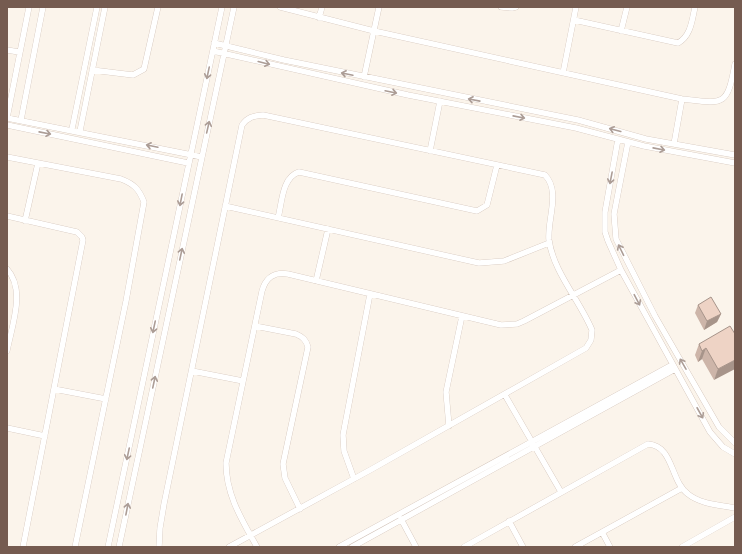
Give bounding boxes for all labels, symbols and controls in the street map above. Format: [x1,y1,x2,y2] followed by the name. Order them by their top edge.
[257,60,270,68] one-way arrow
[204,66,212,79] one-way arrow
[340,69,353,77] one-way arrow
[384,88,397,96] one-way arrow
[468,96,481,104] one-way arrow
[512,113,525,121] one-way arrow
[205,121,213,134] one-way arrow
[608,126,621,133] one-way arrow
[38,130,51,138] one-way arrow
[146,142,159,150] one-way arrow
[652,145,665,153] one-way arrow
[607,171,615,184] one-way arrow
[176,193,184,206] one-way arrow
[617,244,624,256] one-way arrow
[178,248,186,261] one-way arrow
[633,293,641,305] one-way arrow
[150,320,158,333] one-way arrow
[679,358,687,370] one-way arrow
[150,375,158,388] one-way arrow
[696,407,704,419] one-way arrow
[123,447,131,460] one-way arrow
[124,503,132,516] one-way arrow

